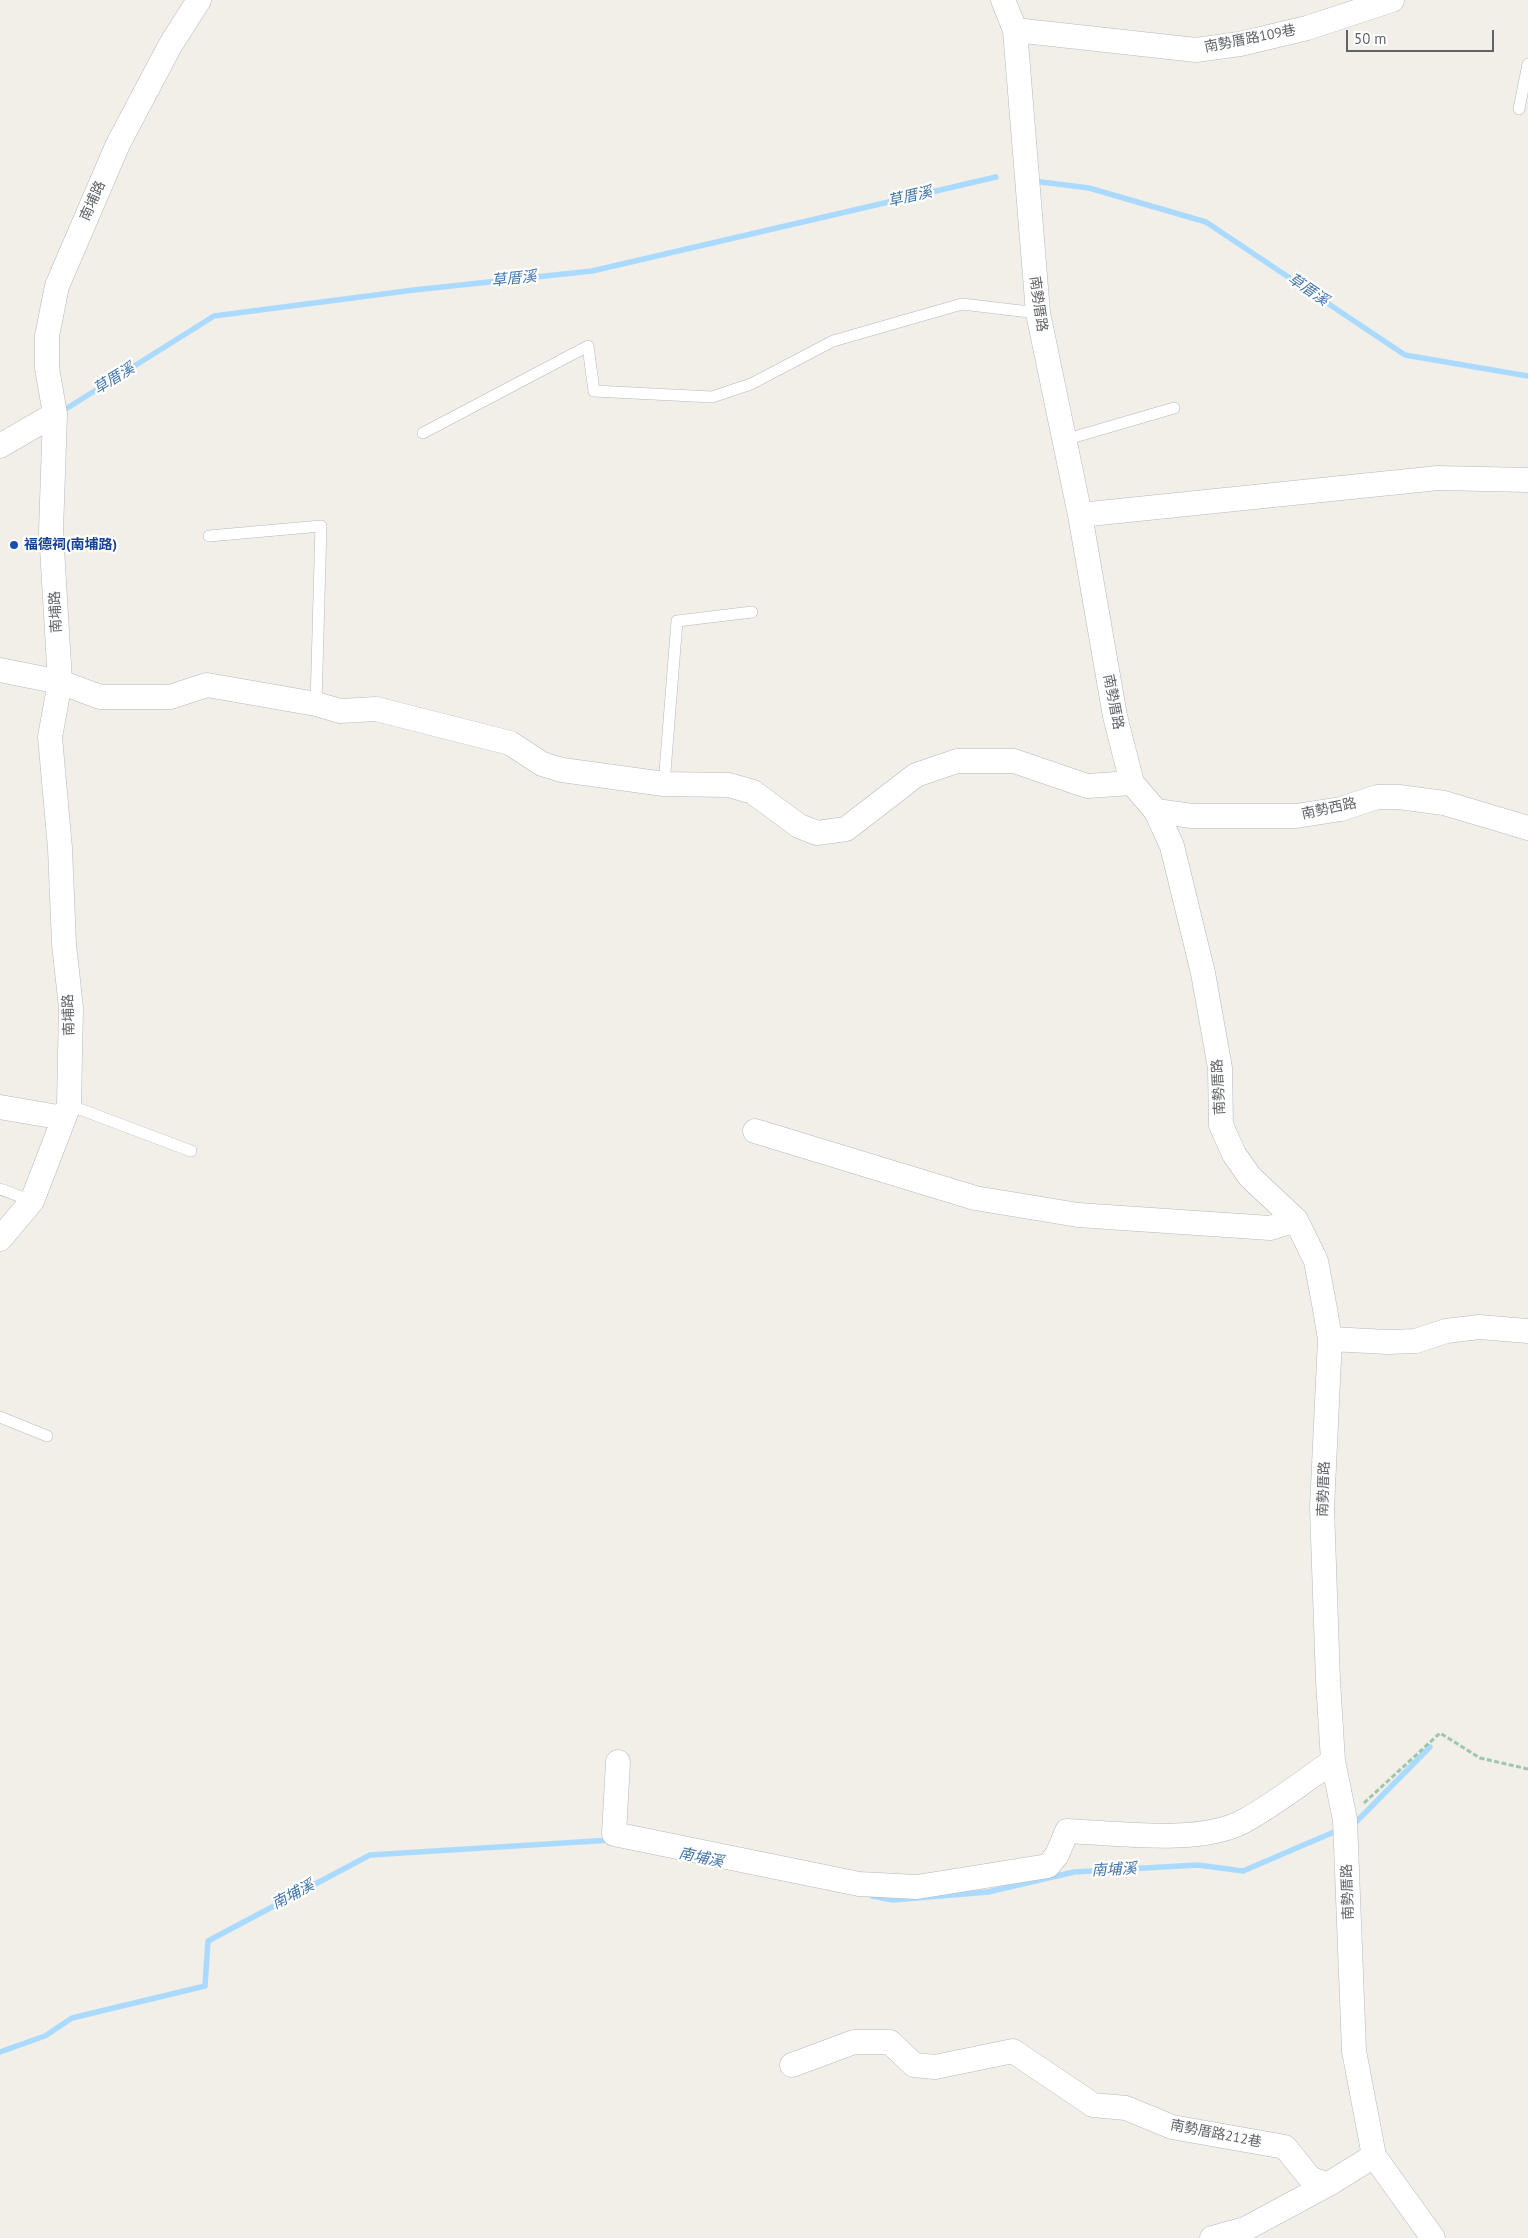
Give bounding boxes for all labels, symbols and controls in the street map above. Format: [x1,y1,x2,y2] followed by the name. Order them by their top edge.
[1348,20,1496,52] scale bar
[1203,22,1297,56] street label: 南勢厝路109巷
[1354,29,1387,48] text: 50 m
[77,178,109,224] street label: 南埔路
[886,183,934,211] water label: 草厝溪
[491,268,537,290] water label: 草厝溪
[1284,270,1332,310] water label: 草厝溪
[1026,275,1050,333] street label: 南勢厝路
[90,359,138,399] water label: 草厝溪
[24,537,117,553] place label: 福德祠(南埔路)
[8,539,20,551] marker: 福德祠(南埔路)
[47,591,65,633] street label: 南埔路
[1099,673,1127,731] street label: 南勢厝路
[1300,795,1358,823] street label: 南勢西路
[60,994,78,1036] street label: 南埔路
[1209,1059,1229,1115] street label: 南勢厝路
[1315,1461,1333,1517] street label: 南勢厝路
[677,1845,725,1871] water label: 南埔溪
[1091,1860,1137,1880] water label: 南埔溪
[1339,1864,1357,1920] street label: 南勢厝路
[269,1876,317,1914] water label: 南埔溪
[1169,2117,1263,2151] street label: 南勢厝路212巷

